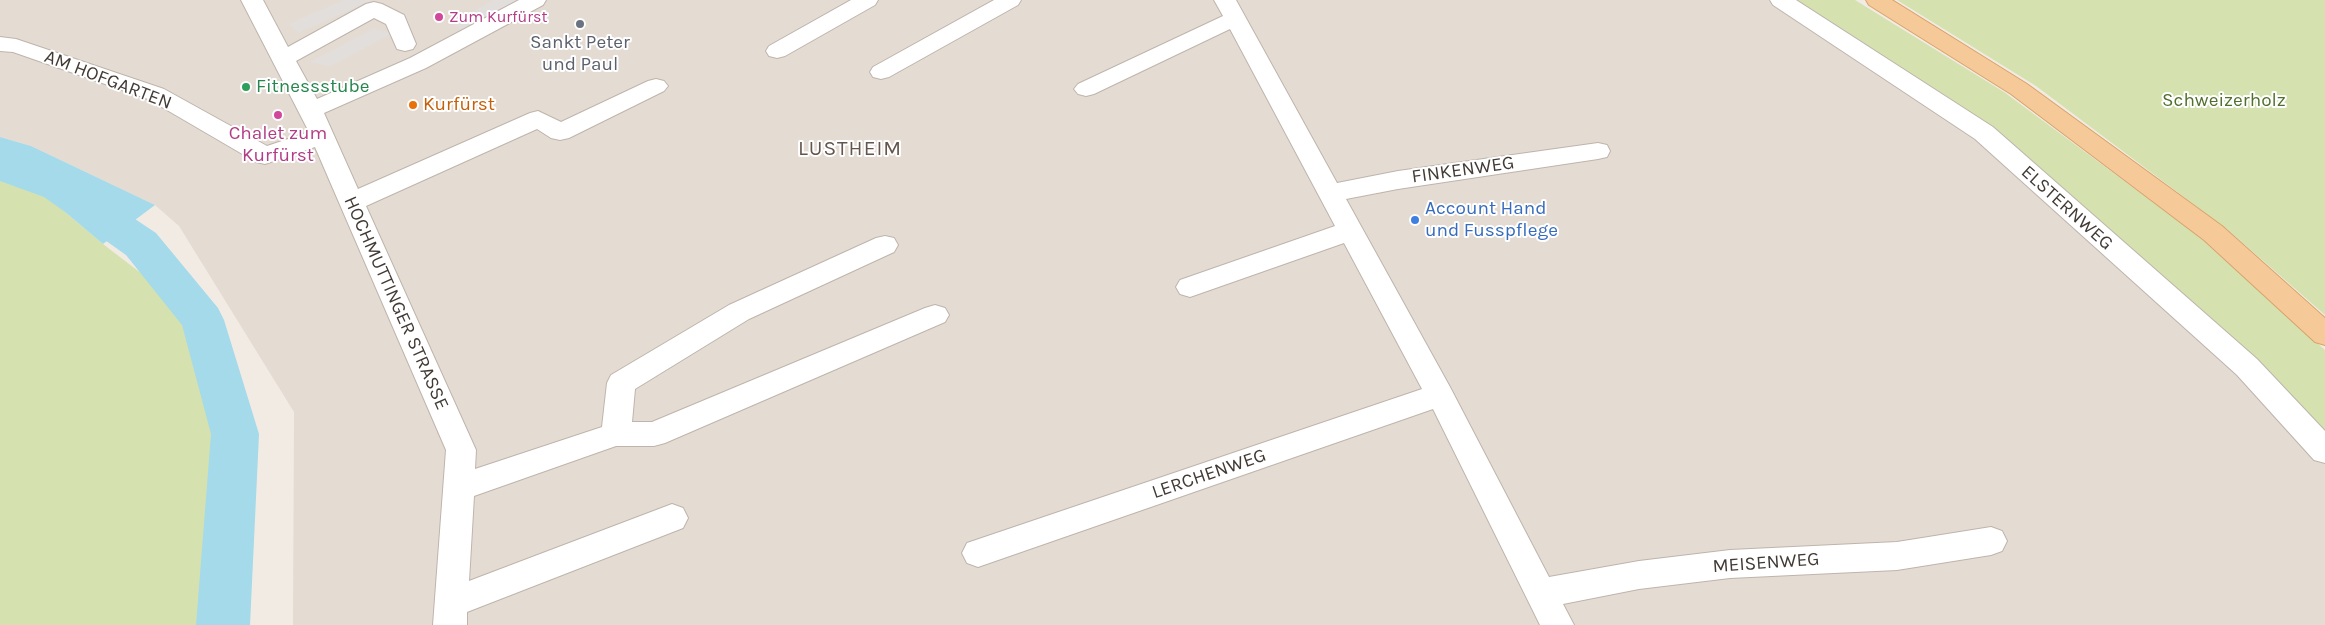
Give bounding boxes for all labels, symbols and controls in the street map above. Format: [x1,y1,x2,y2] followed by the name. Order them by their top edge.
[449,7,547,27] place label: Zum Kurfürst
[433,11,445,23] marker: Zum Kurfürst
[574,18,586,30] marker: Sankt Peter und Paul
[530,32,630,76] place label: Sankt Peter und Paul
[41,45,175,115] street label: AM HOFGARTEN
[256,76,370,98] place label: Fitnessstube
[240,81,252,93] marker: Fitnessstube
[2162,90,2286,112] park label: Schweizerholz
[423,94,495,116] place label: Kurfürst
[407,99,419,111] marker: Kurfürst
[272,109,284,121] marker: Chalet zum Kurfürst
[229,123,327,167] place label: Chalet zum Kurfürst
[797,136,903,162] district label: LUSTHEIM
[1410,152,1516,188] street label: FINKENWEG
[2016,161,2118,255] street label: ELSTERNWEG
[339,193,453,413] street label: HOCHMUTTINGER STRASSE
[1425,198,1558,242] place label: Account Hand und Fusspflege
[1409,214,1421,226] marker: Account Hand und Fusspflege
[1149,444,1269,504] street label: LERCHENWEG
[1712,548,1820,578] street label: MEISENWEG

